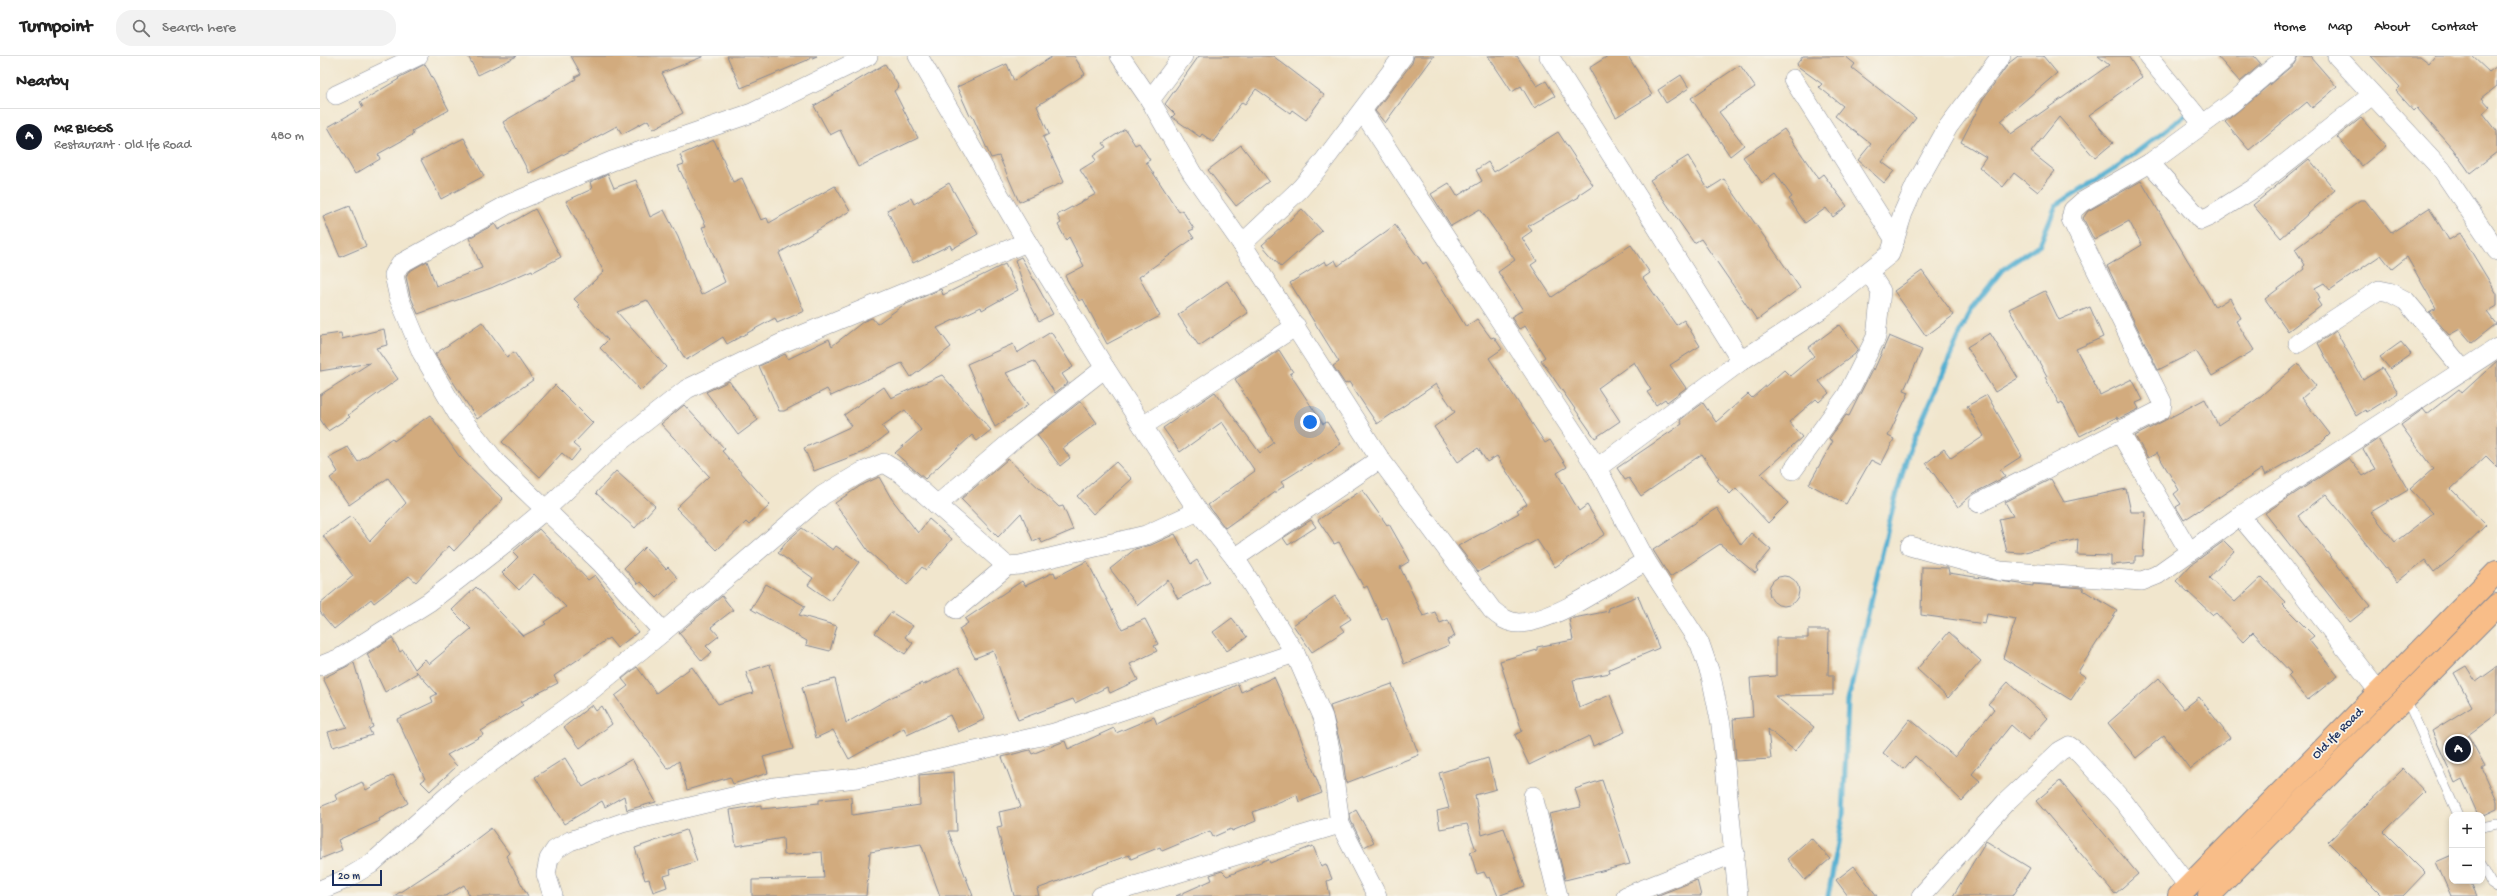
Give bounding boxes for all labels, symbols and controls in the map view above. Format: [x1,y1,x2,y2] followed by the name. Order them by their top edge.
[116,10,396,46] search box
[20,16,92,39] text: Turnpoint
[130,17,152,39] icon: search
[162,19,236,37] text: Search here
[2274,19,2306,36] text: Home
[2328,19,2352,36] text: Map
[2374,19,2410,36] text: About
[2432,19,2477,36] text: Contact
[16,72,69,92] text: Nearby
[54,120,113,138] text: MR BIGGS
[25,129,33,144] text: A
[271,129,304,144] text: 480 m
[54,138,191,153] text: Restaurant · Old Ife Road
[1300,412,1320,432] your location
[2309,704,2368,763] street label: Old Ife Road
[2445,734,2471,764] pin: A
[2449,812,2485,884] map controls
[2449,812,2485,848] button: +
[2449,848,2485,884] button: −
[332,868,382,887] scale bar
[338,871,360,883] text: 20 m

